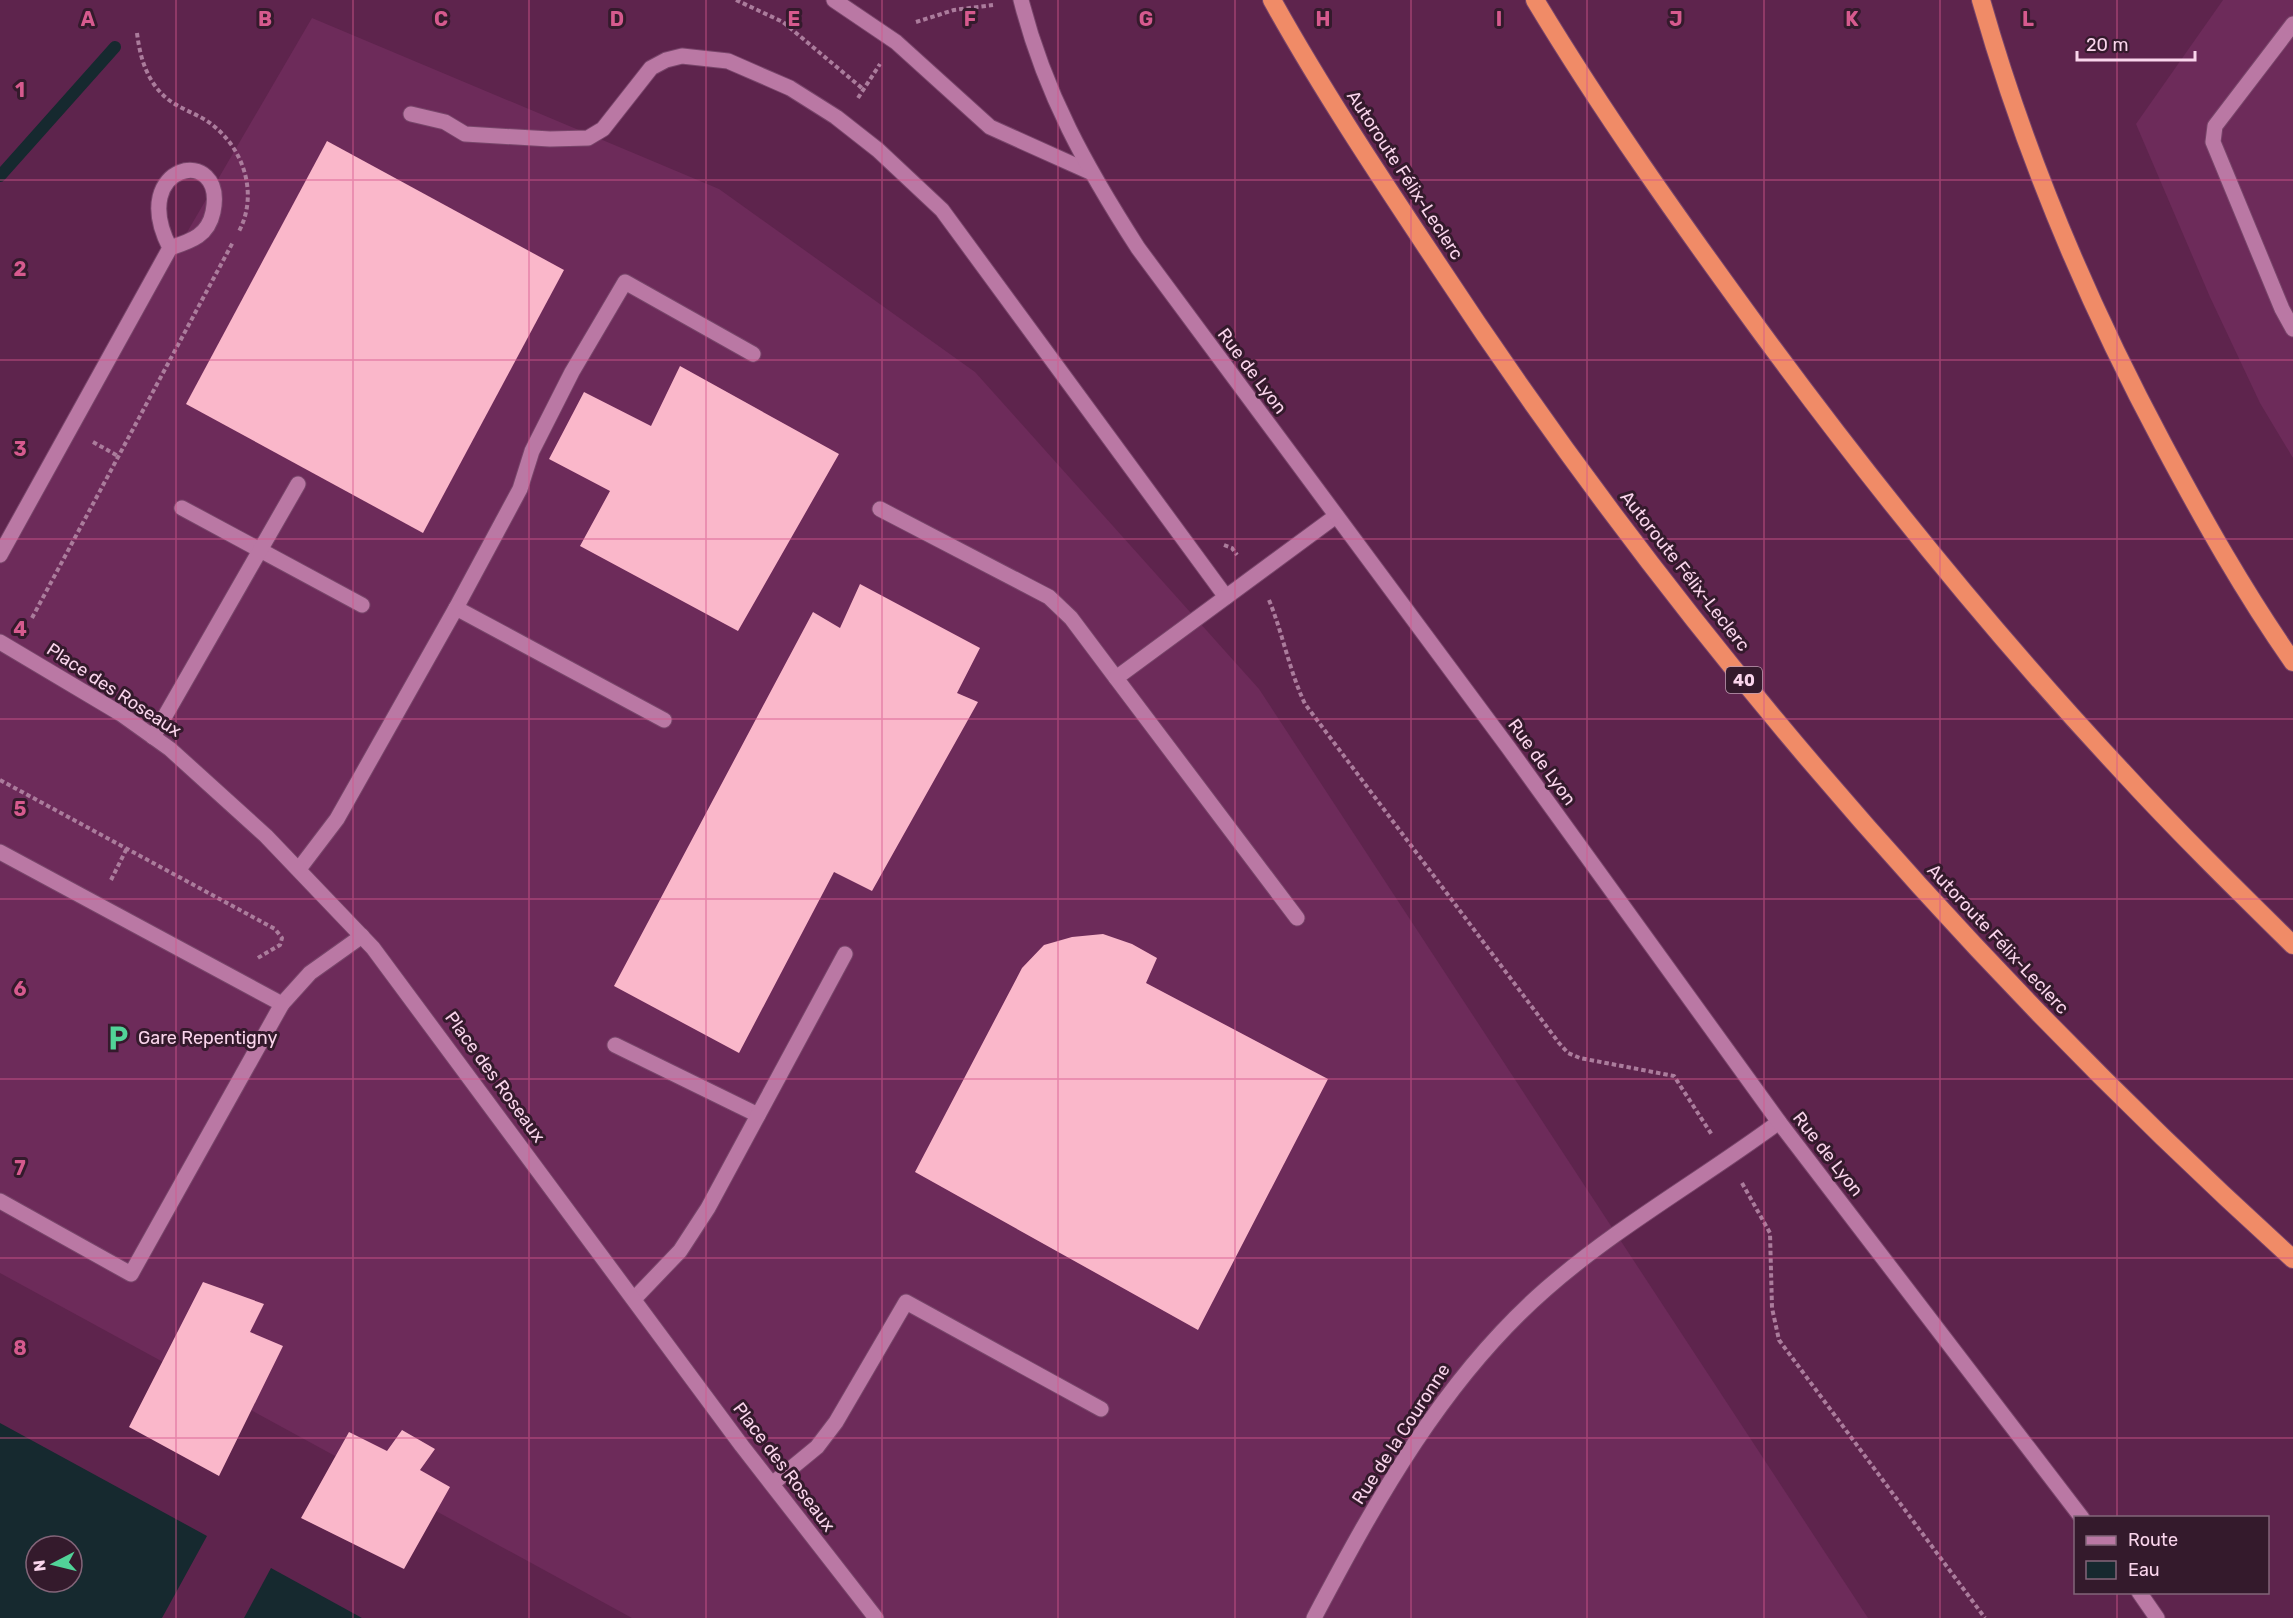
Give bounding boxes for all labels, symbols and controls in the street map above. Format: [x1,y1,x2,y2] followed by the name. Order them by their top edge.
[81,7,96,31] text: A
[258,7,272,31] text: B
[434,7,448,31] text: C
[610,7,624,31] text: D
[788,7,800,31] text: E
[964,7,976,31] text: F
[1139,7,1153,31] text: G
[1316,7,1330,31] text: H
[1496,7,1502,31] text: I
[1669,7,1683,31] text: J
[1845,7,1859,31] text: K
[2022,7,2034,31] text: L
[2077,24,2196,62] scale bar
[2086,34,2128,56] text: 20 m
[15,78,25,102] text: 1
[1342,86,1468,264] street label: Autoroute Félix-Leclerc
[14,257,27,281] text: 2
[1213,324,1291,418] street label: Rue de Lyon
[13,437,27,461] text: 3
[1616,486,1754,656] street label: Autoroute Félix-Leclerc
[13,617,27,641] text: 4
[42,638,186,742] street label: Place des Roseaux
[1726,667,1762,693] road number: 40
[1503,714,1581,810] street label: Rue de Lyon
[14,797,27,821] text: 5
[1923,859,2073,1019] street label: Autoroute Félix-Leclerc
[13,977,27,1001] text: 6
[440,1007,550,1147] street label: Place des Roseaux
[103,1023,133,1053] parking icon: Gare Repentigny
[138,1027,277,1049] place label: Gare Repentigny
[1788,1107,1868,1201] street label: Rue de Lyon
[14,1156,26,1180] text: 7
[13,1336,27,1360] text: 8
[1347,1360,1455,1508] street label: Rue de la Couronne
[728,1398,840,1536] street label: Place des Roseaux
[2074,1516,2269,1594] legend
[2128,1529,2178,1551] text: Route
[24,1534,84,1594] north arrow
[29,1559,50,1573] text: N
[2128,1559,2160,1581] text: Eau

